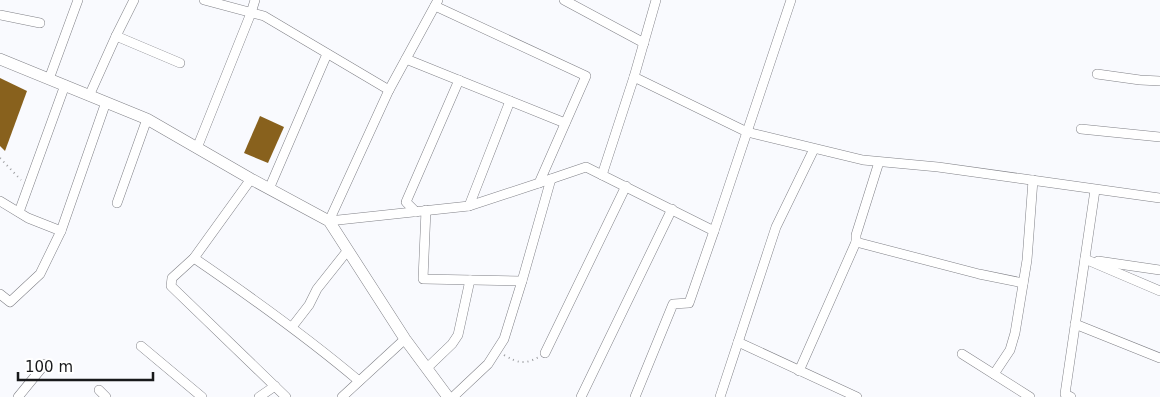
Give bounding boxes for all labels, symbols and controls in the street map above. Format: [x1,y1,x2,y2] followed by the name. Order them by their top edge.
[18,350,152,382] scale bar
[25,358,73,376] text: 100 m

